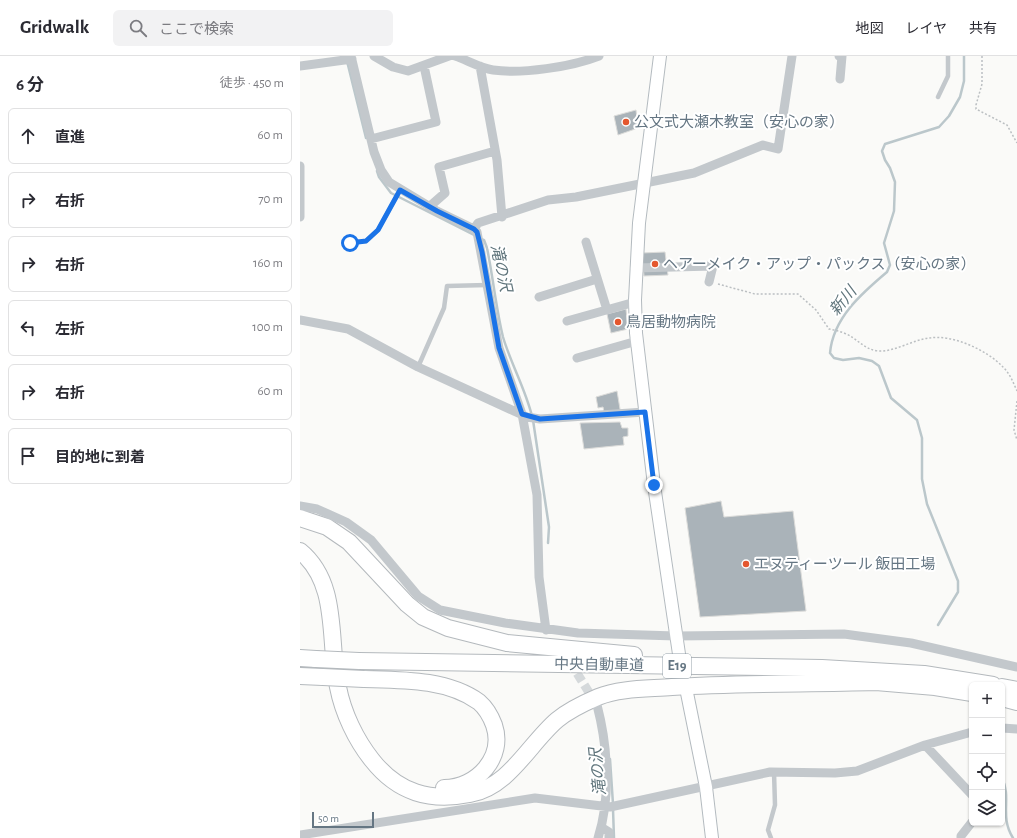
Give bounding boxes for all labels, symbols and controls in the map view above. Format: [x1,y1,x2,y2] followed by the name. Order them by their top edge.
[113,10,393,46] search box
[127,17,149,39] icon: search
[20,18,89,37] text: Gridwalk
[159,22,234,37] text: ここで検索
[855,22,883,36] text: 地図
[905,22,947,36] text: レイヤ
[969,22,997,36] text: 共有
[16,76,44,93] text: 6 分
[220,77,284,90] text: 徒歩 · 450 m
[634,114,844,130] place label: 公文式大瀬木教室（安心の家）
[621,117,631,127] marker: 公文式大瀬木教室（安心の家）
[17,125,39,147] icon: ahead
[257,129,283,142] text: 60 m
[55,130,85,145] text: 直進
[17,189,39,211] icon: right
[258,193,283,206] text: 70 m
[55,194,85,209] text: 右折
[341,234,359,252] route start
[488,243,515,295] water label: 滝の沢
[17,253,39,275] icon: right
[663,256,975,272] place label: ヘアーメイク・アップ・パックス（安心の家）
[253,257,283,270] text: 160 m
[55,258,85,273] text: 右折
[650,259,660,269] marker: ヘアーメイク・アップ・パックス（安心の家）
[826,281,861,318] water label: 新川
[626,314,716,330] place label: 鳥居動物病院
[17,317,39,339] icon: left
[613,317,623,327] marker: 鳥居動物病院
[252,321,283,334] text: 100 m
[55,322,85,337] text: 左折
[17,381,39,403] icon: right
[257,385,283,398] text: 60 m
[55,386,85,401] text: 右折
[17,445,39,467] icon: arrive
[55,450,145,465] text: 目的地に到着
[645,476,663,494] route end
[754,556,935,572] place label: エヌティーツール 飯田工場
[741,559,751,569] marker: エヌティーツール 飯田工場
[663,654,691,678] road number: E19
[554,656,644,673] street label: 中央自動車道
[969,682,1005,826] map controls
[969,682,1005,718] button: +
[969,718,1005,754] button: −
[586,745,608,797] water label: 滝の沢
[969,754,1005,790] button: locate
[969,790,1005,826] button: layers
[312,810,374,829] scale bar
[318,813,339,824] text: 50 m

